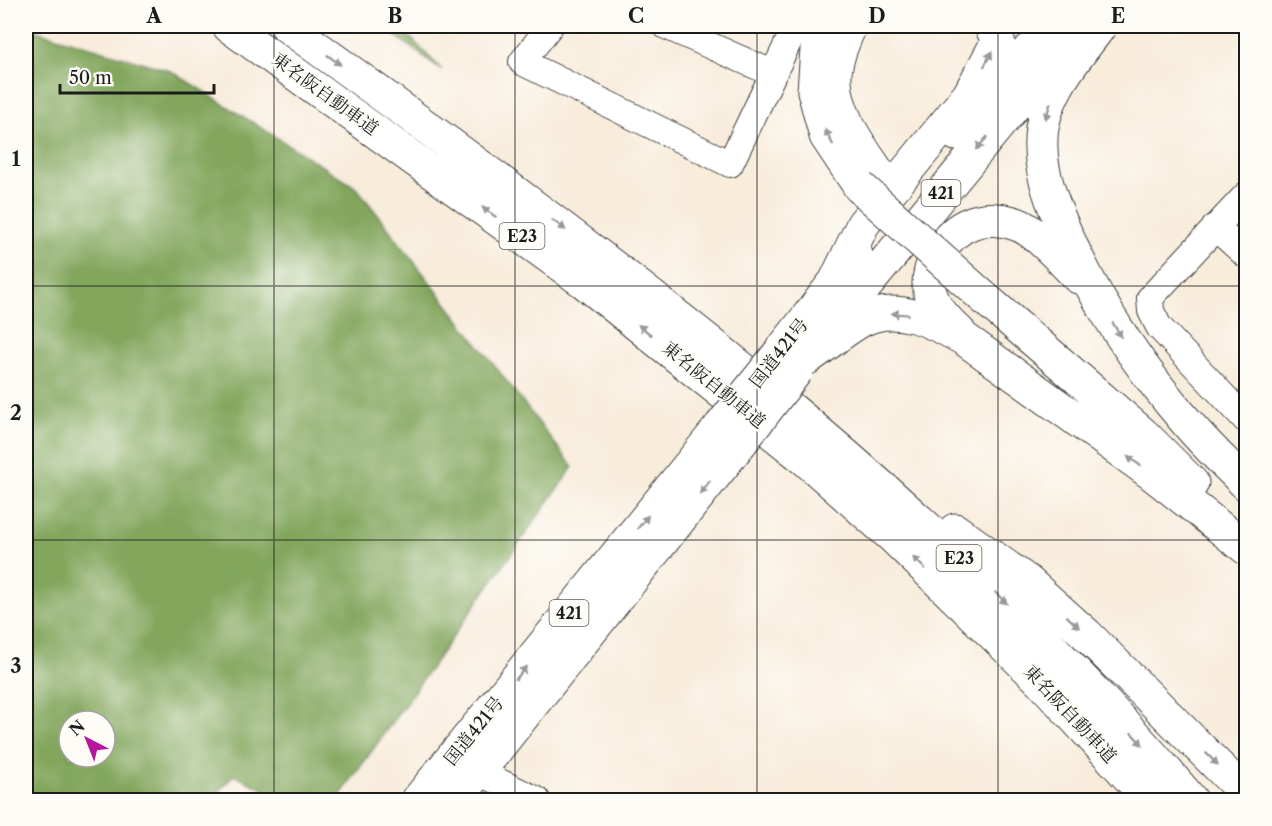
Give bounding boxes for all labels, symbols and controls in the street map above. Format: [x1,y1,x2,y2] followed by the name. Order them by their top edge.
[145,4,162,28] text: A
[388,4,403,28] text: B
[628,4,644,28] text: C
[868,4,886,28] text: D
[1111,4,1125,28] text: E
[268,48,382,140] street label: 東名阪自動車道
[983,50,993,67] one-way arrow
[326,54,342,65] one-way arrow
[60,57,214,95] scale bar
[69,67,112,89] text: 50 m
[1042,102,1052,120] one-way arrow
[824,129,833,146] one-way arrow
[976,135,989,151] one-way arrow
[12,147,21,171] text: 1
[922,180,960,206] road number: 421
[482,207,497,219] one-way arrow
[550,219,566,231] one-way arrow
[500,223,544,249] road number: E23
[890,309,909,319] one-way arrow
[745,314,813,392] street label: 国道421号
[1112,322,1122,339] one-way arrow
[637,323,653,336] one-way arrow
[658,337,770,433] street label: 東名阪自動車道
[10,401,22,425] text: 2
[1127,455,1143,467] one-way arrow
[699,479,712,495] one-way arrow
[636,515,649,530] one-way arrow
[936,545,982,571] road number: E23
[913,556,927,570] one-way arrow
[994,591,1008,605] one-way arrow
[550,600,588,626] road number: 421
[1065,615,1080,628] one-way arrow
[10,654,22,678] text: 3
[1019,660,1121,768] street label: 東名阪自動車道
[514,666,526,681] one-way arrow
[440,692,508,770] street label: 国道421号
[57,709,117,769] north arrow
[65,716,89,740] text: N
[1130,731,1144,746] one-way arrow
[1204,752,1219,766] one-way arrow

